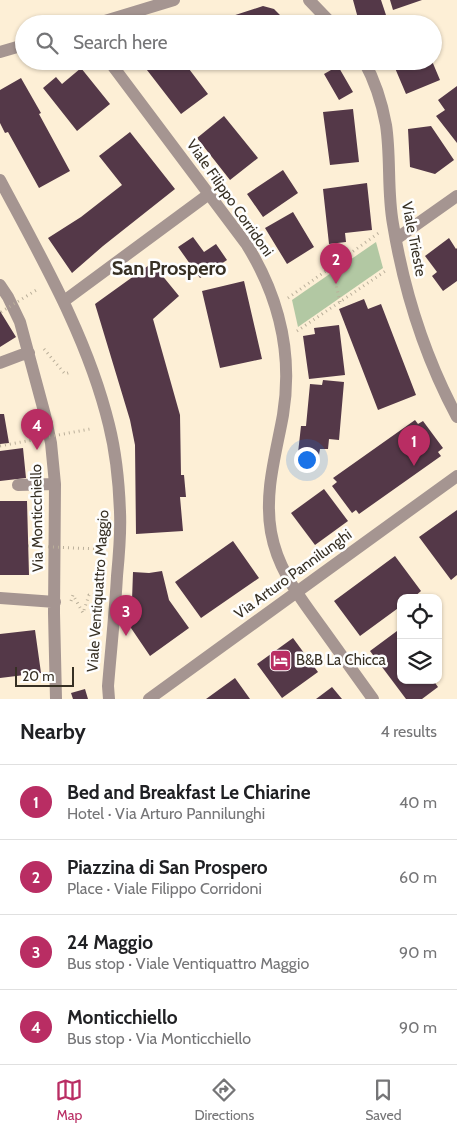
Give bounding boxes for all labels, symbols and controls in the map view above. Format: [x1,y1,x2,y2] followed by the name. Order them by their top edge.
[15,15,442,70] search box
[33,29,61,57] icon: search
[73,31,167,54] text: Search here
[183,136,277,260] street label: Viale Filippo Corridoni
[398,200,430,278] street label: Viale Trieste
[320,243,352,284] pin: 2
[112,256,226,280] district label: San Prospero
[21,409,53,450] pin: 4
[398,425,430,466] pin: 1
[294,447,320,473] your location
[27,464,47,572] street label: Via Monticchiello
[83,509,113,673] street label: Viale Ventiquattro Maggio
[231,525,355,623] street label: Via Arturo Pannilunghi
[397,594,442,684] map controls
[397,594,442,639] button: locate
[110,595,142,636] pin: 3
[397,639,442,684] button: layers
[268,648,292,672] hotel icon: B&B La Chicca
[296,651,387,669] place label: B&B La Chicca
[15,664,74,687] scale bar
[22,667,55,685] text: 20 m
[20,719,86,744] text: Nearby
[380,722,437,741] text: 4 results
[67,781,311,804] text: Bed and Breakfast Le Chiarine
[33,793,39,812] text: 1
[399,793,437,812] text: 40 m
[67,804,265,823] text: Hotel · Via Arturo Pannilunghi
[67,856,268,879] text: Piazzina di San Prospero
[32,868,40,887] text: 2
[399,868,437,887] text: 60 m
[67,879,262,898] text: Place · Viale Filippo Corridoni
[67,931,153,954] text: 24 Maggio
[32,943,40,962] text: 3
[399,943,437,962] text: 90 m
[67,954,309,973] text: Bus stop · Viale Ventiquattro Maggio
[67,1006,178,1029] text: Monticchiello
[31,1018,41,1037] text: 4
[399,1018,437,1037] text: 90 m
[67,1029,251,1048] text: Bus stop · Via Monticchiello
[55,1076,83,1124] tab: Map
[194,1076,254,1124] tab: Directions
[365,1076,402,1124] tab: Saved

